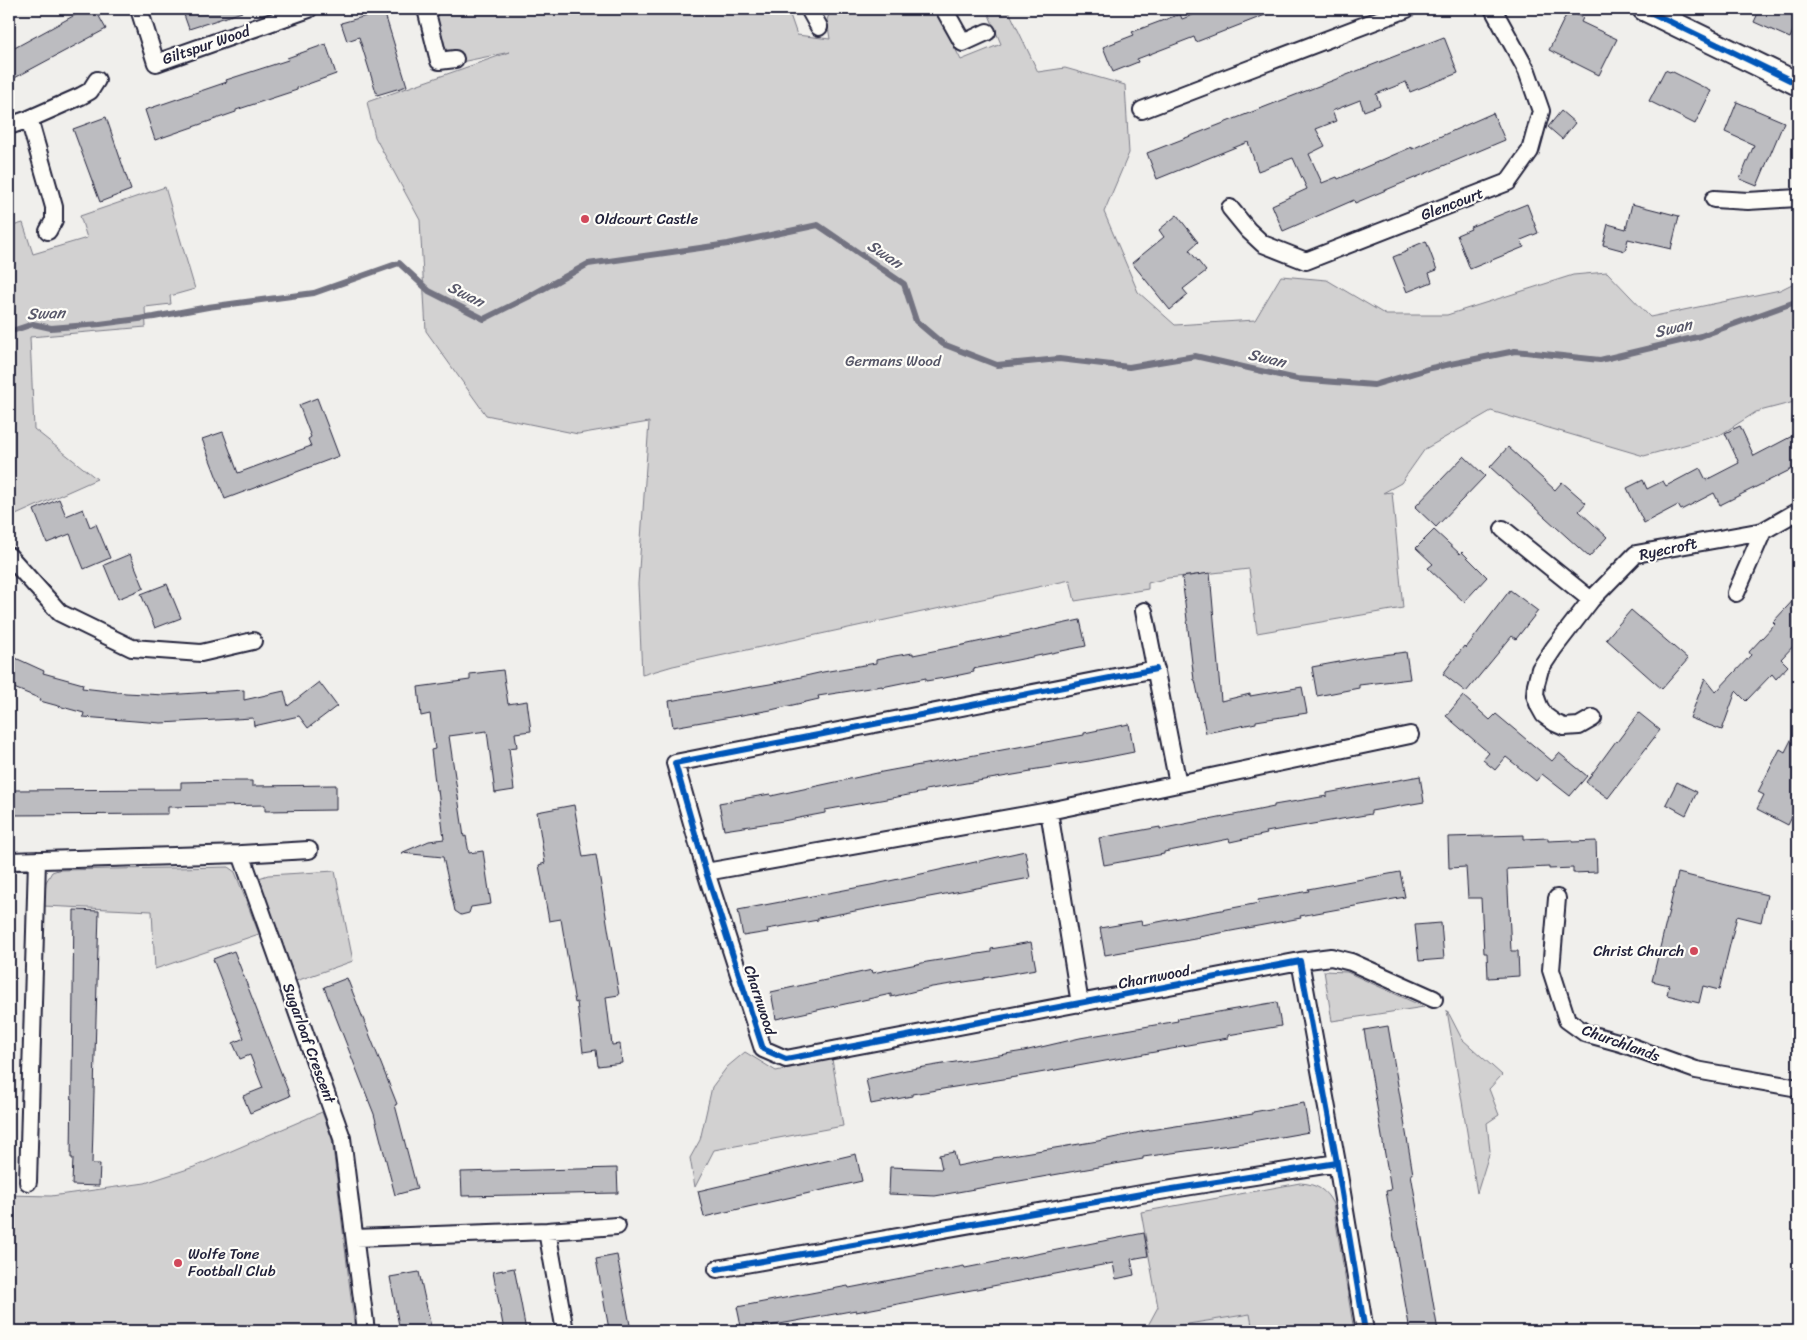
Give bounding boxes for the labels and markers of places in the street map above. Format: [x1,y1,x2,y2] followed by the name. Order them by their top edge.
[595,206,699,232] place label: Oldcourt Castle
[579,213,591,225] marker: Oldcourt Castle
[1593,938,1684,964] place label: Christ Church
[1688,945,1700,957] marker: Christ Church
[188,1241,276,1284] place label: Wolfe Tone Football Club
[172,1257,184,1269] marker: Wolfe Tone Football Club

